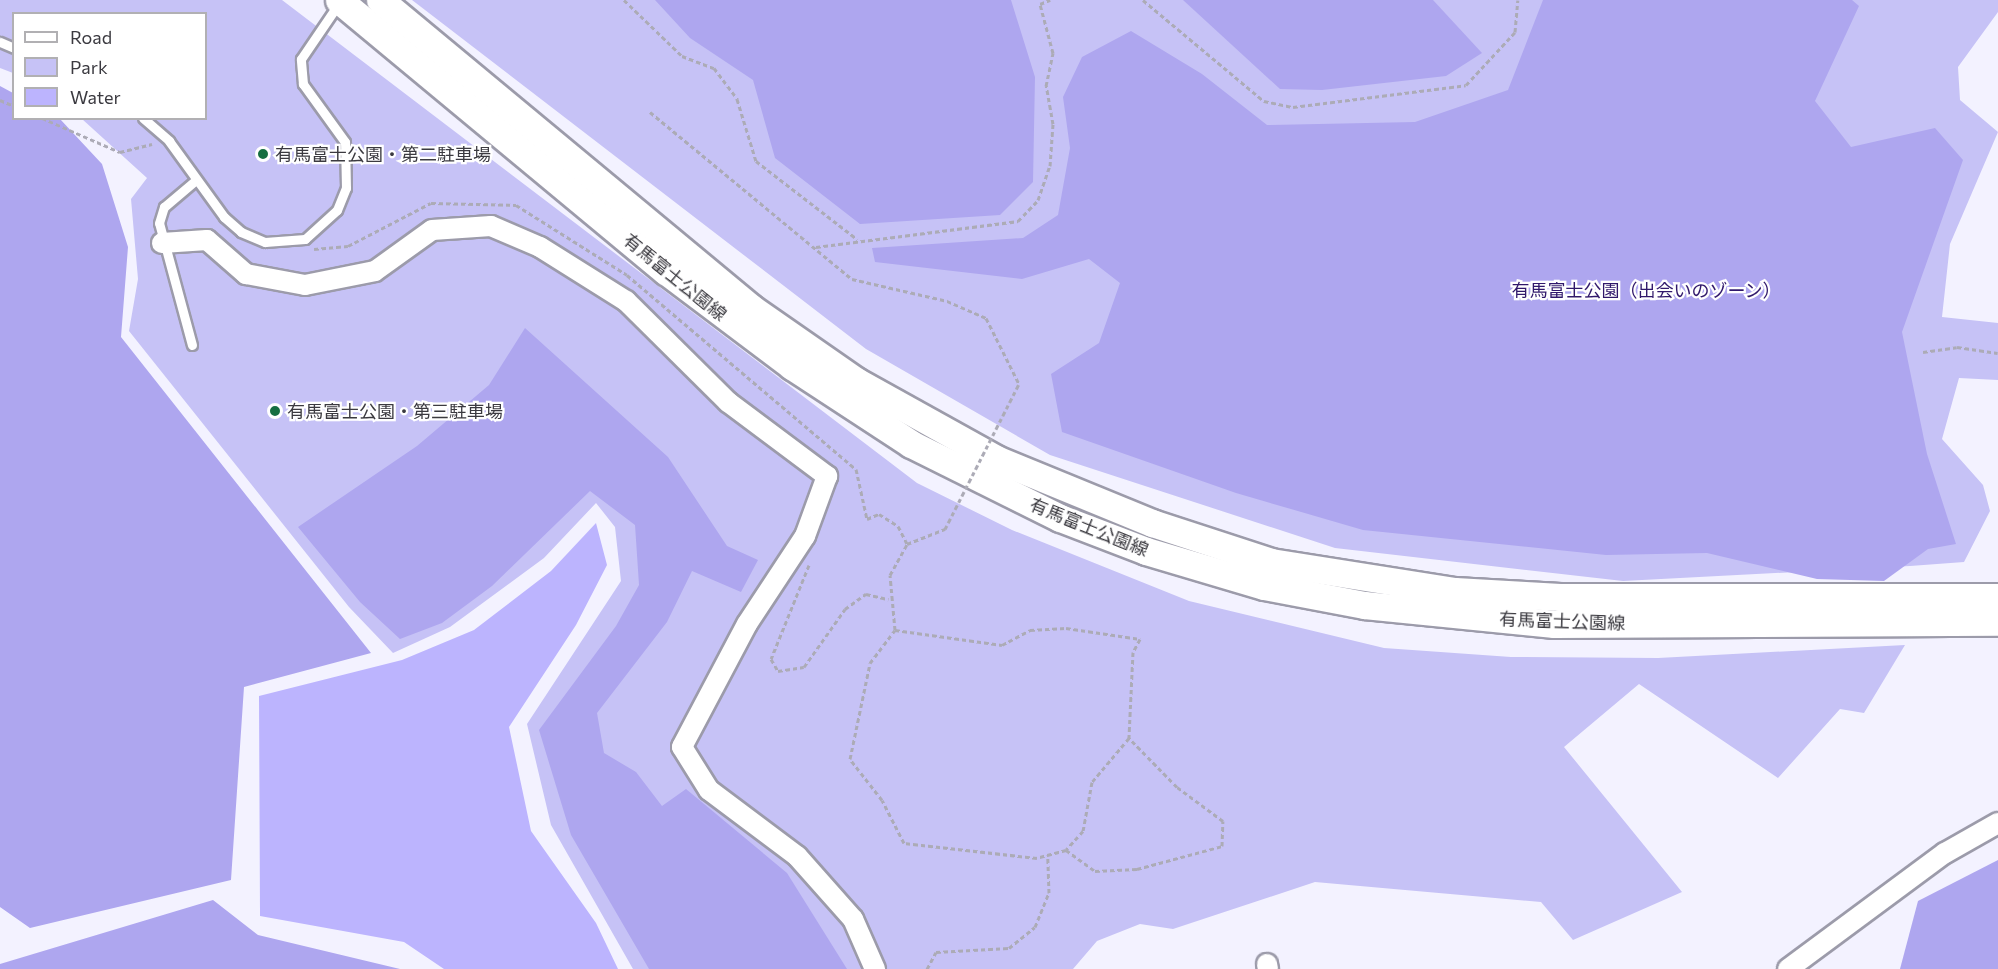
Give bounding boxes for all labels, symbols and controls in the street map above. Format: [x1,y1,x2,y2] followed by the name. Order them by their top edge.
[12,12,207,120] legend
[70,26,112,48] text: Road
[70,56,108,78] text: Park
[70,86,121,108] text: Water
[275,143,491,165] place label: 有馬富士公園・第二駐車場
[256,147,270,161] marker: 有馬富士公園・第二駐車場
[619,229,731,325] street label: 有馬富士公園線
[1511,279,1781,301] park label: 有馬富士公園（出会いのゾーン）
[287,400,503,422] place label: 有馬富士公園・第三駐車場
[268,404,282,418] marker: 有馬富士公園・第三駐車場
[1027,493,1151,561] street label: 有馬富士公園線
[1499,608,1625,634] street label: 有馬富士公園線

